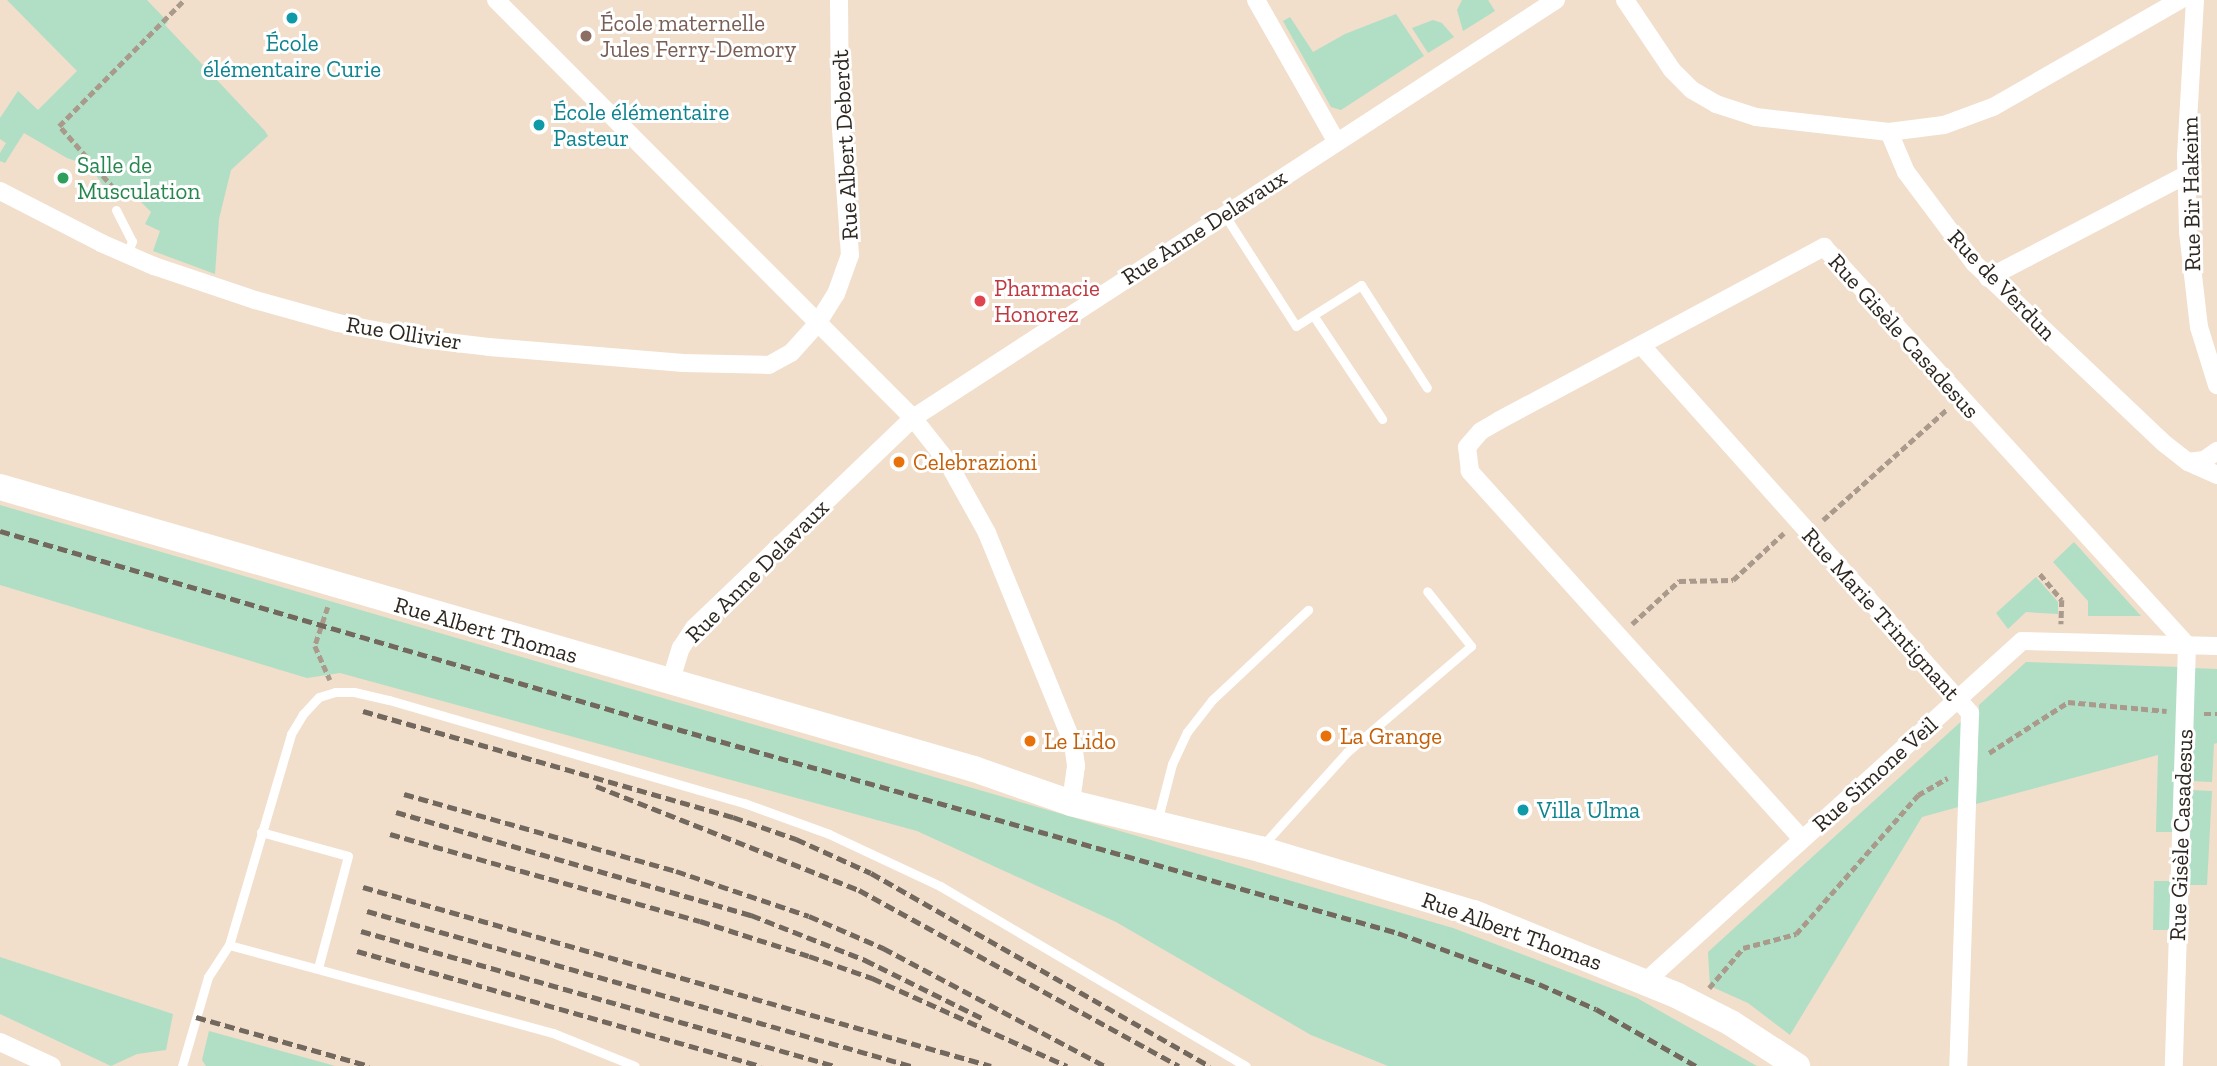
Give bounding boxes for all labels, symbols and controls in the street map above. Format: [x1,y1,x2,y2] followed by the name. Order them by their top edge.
[600,9,796,63] place label: École maternelle Jules Ferry-Demory
[284,10,300,26] marker: École élémentaire Curie
[578,28,594,44] marker: École maternelle Jules Ferry-Demory
[203,29,381,83] place label: École élémentaire Curie
[826,49,864,241] street label: Rue Albert Deberdt
[553,98,729,152] place label: École élémentaire Pasteur
[2176,116,2206,272] street label: Rue Bir Hakeim
[531,117,547,133] marker: École élémentaire Pasteur
[77,151,201,205] place label: Salle de Musculation
[1116,163,1292,291] street label: Rue Anne Delavaux
[55,170,71,186] marker: Salle de Musculation
[1942,223,2062,347] street label: Rue de Verdun
[1823,248,1985,424] street label: Rue Gisèle Casadesus
[994,274,1100,328] place label: Pharmacie Honorez
[972,293,988,309] marker: Pharmacie Honorez
[344,310,464,356] street label: Rue Ollivier
[913,448,1037,476] place label: Celebrazioni
[891,454,907,470] marker: Celebrazioni
[679,493,835,649] street label: Rue Anne Delavaux
[1796,522,1966,706] street label: Rue Marie Trintignant
[391,590,581,670] street label: Rue Albert Thomas
[1807,710,1943,838] street label: Rue Simone Veil
[1340,722,1442,750] place label: La Grange
[1044,727,1116,755] place label: Le Lido
[1318,728,1334,744] marker: La Grange
[2164,729,2198,941] street label: Rue Gisèle Casadesus
[1022,733,1038,749] marker: Le Lido
[1537,796,1640,824] place label: Villa Ulma
[1515,802,1531,818] marker: Villa Ulma
[1418,885,1606,977] street label: Rue Albert Thomas

